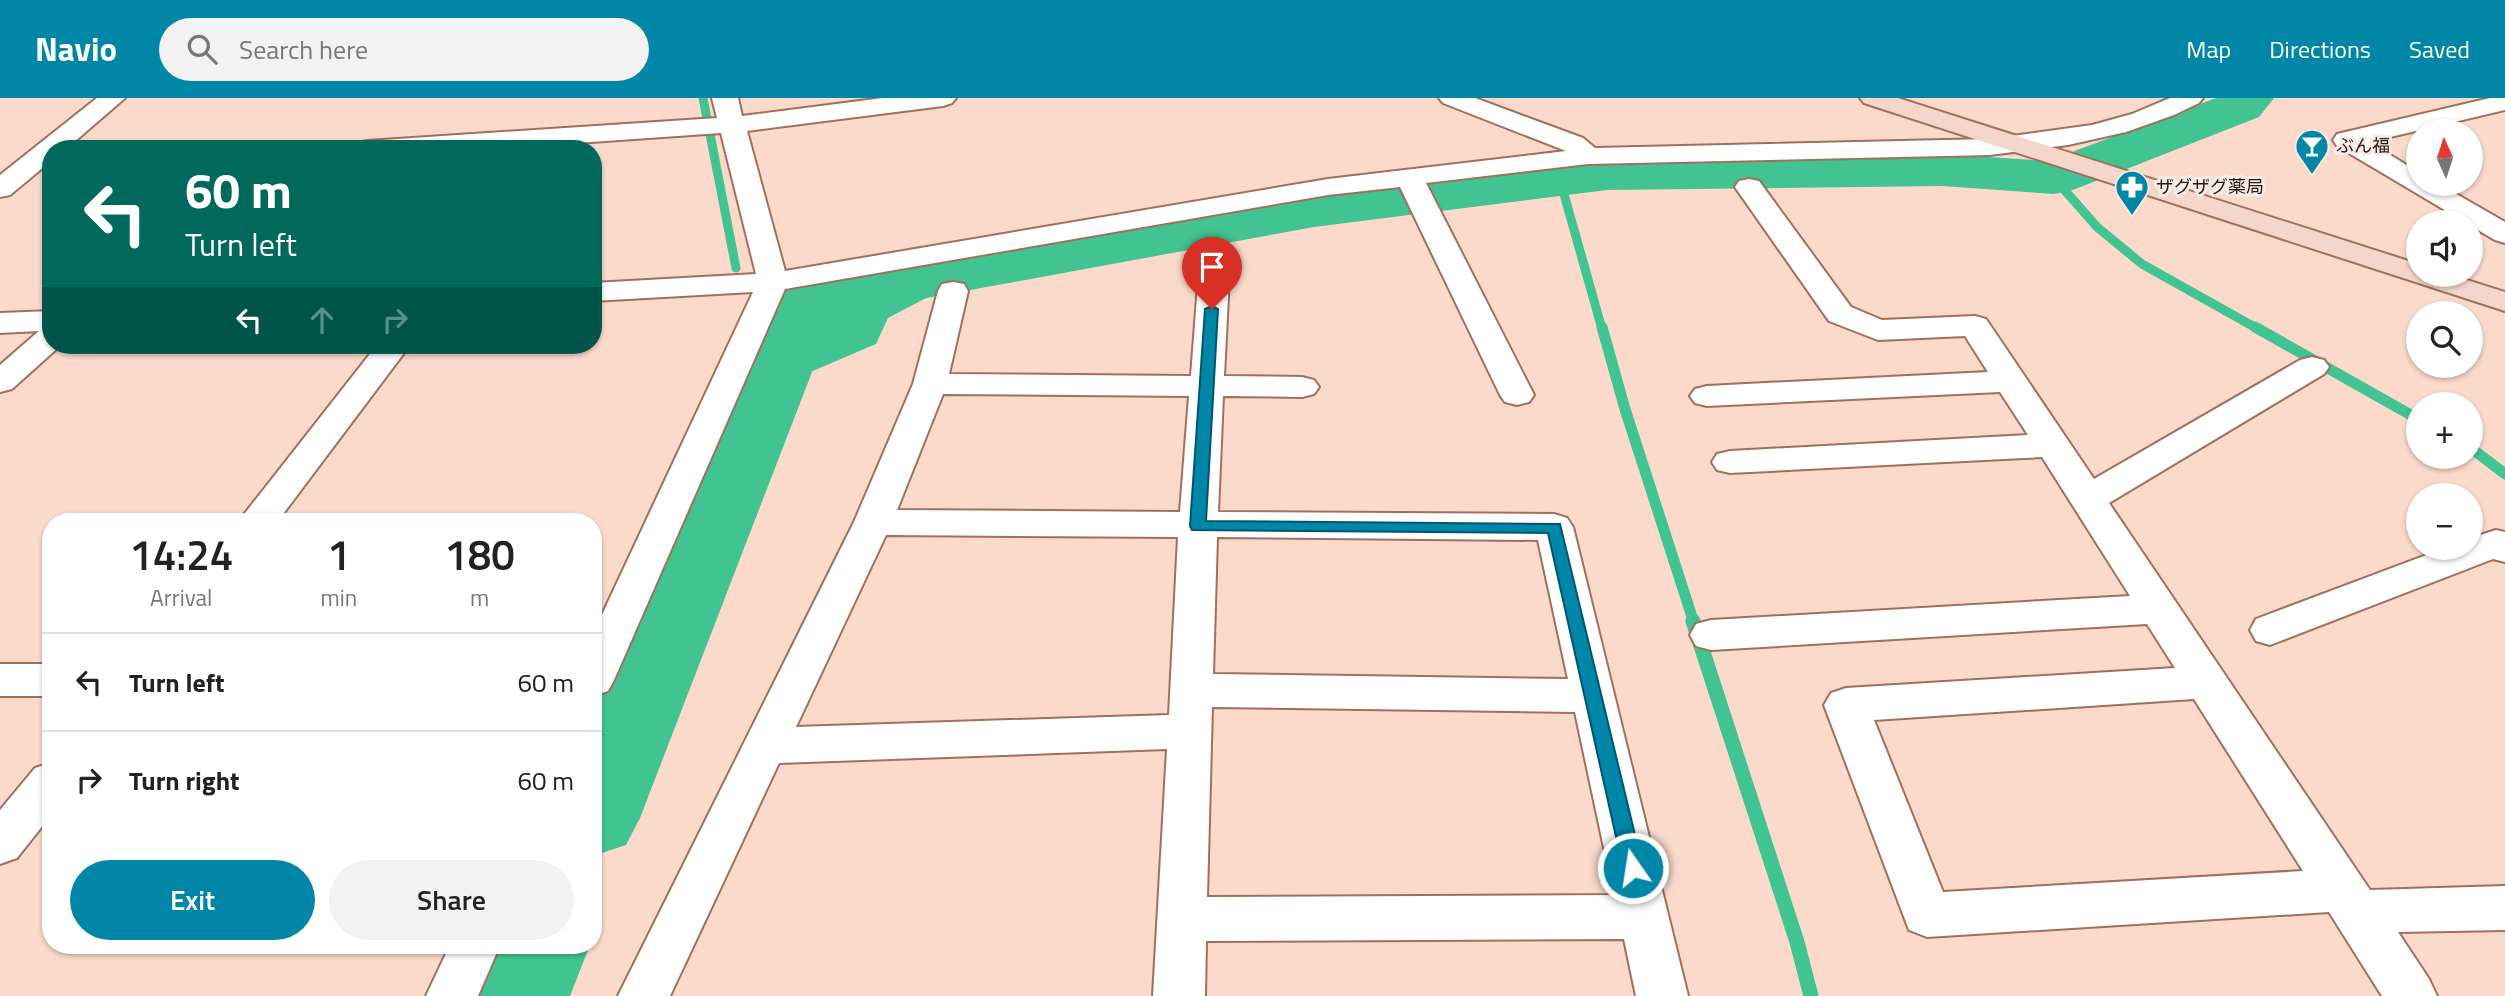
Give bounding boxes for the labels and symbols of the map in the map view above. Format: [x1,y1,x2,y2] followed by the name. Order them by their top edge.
[2406,119,2483,196] north arrow
[2293,127,2331,176] bar icon: ぶん福
[2336,132,2390,159] place label: ぶん福
[2113,168,2151,217] pharmacy icon: ザグザグ薬局
[2156,173,2264,200] place label: ザグザグ薬局
[1182,237,1242,309] pin
[1596,831,1670,905] position arrow

